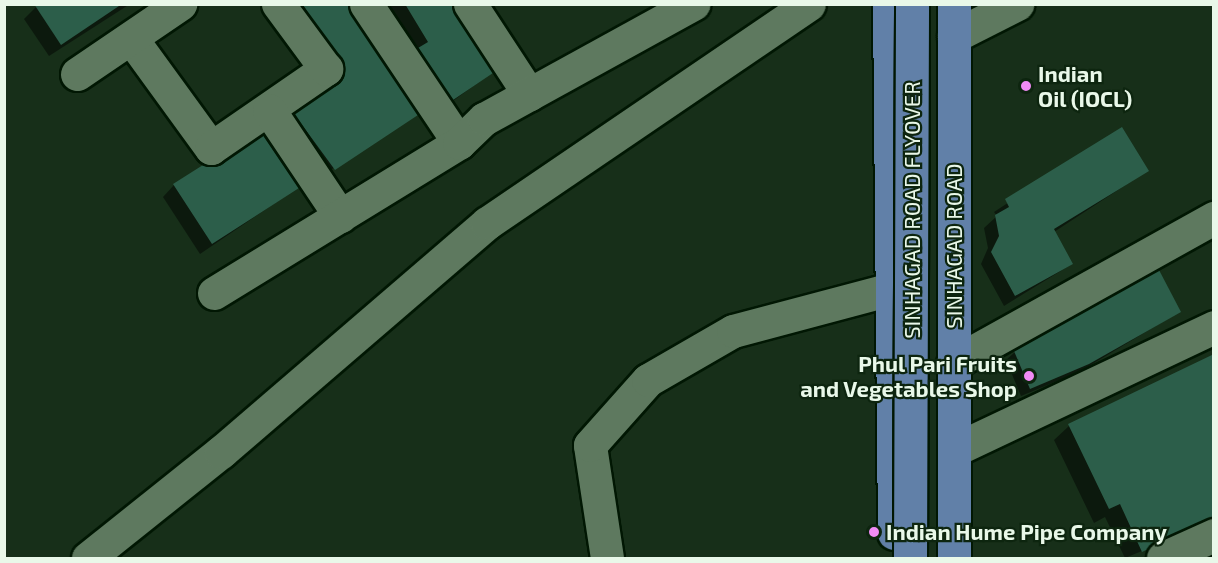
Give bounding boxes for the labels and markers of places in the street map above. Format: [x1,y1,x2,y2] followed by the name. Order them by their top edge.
[1038,60,1133,112] place label: Indian Oil (IOCL)
[1019,79,1033,93] marker: Indian Oil (IOCL)
[800,350,1017,402] place label: Phul Pari Fruits and Vegetables Shop
[1022,369,1036,383] marker: Phul Pari Fruits and Vegetables Shop
[886,519,1167,545] place label: Indian Hume Pipe Company
[867,525,881,539] marker: Indian Hume Pipe Company

